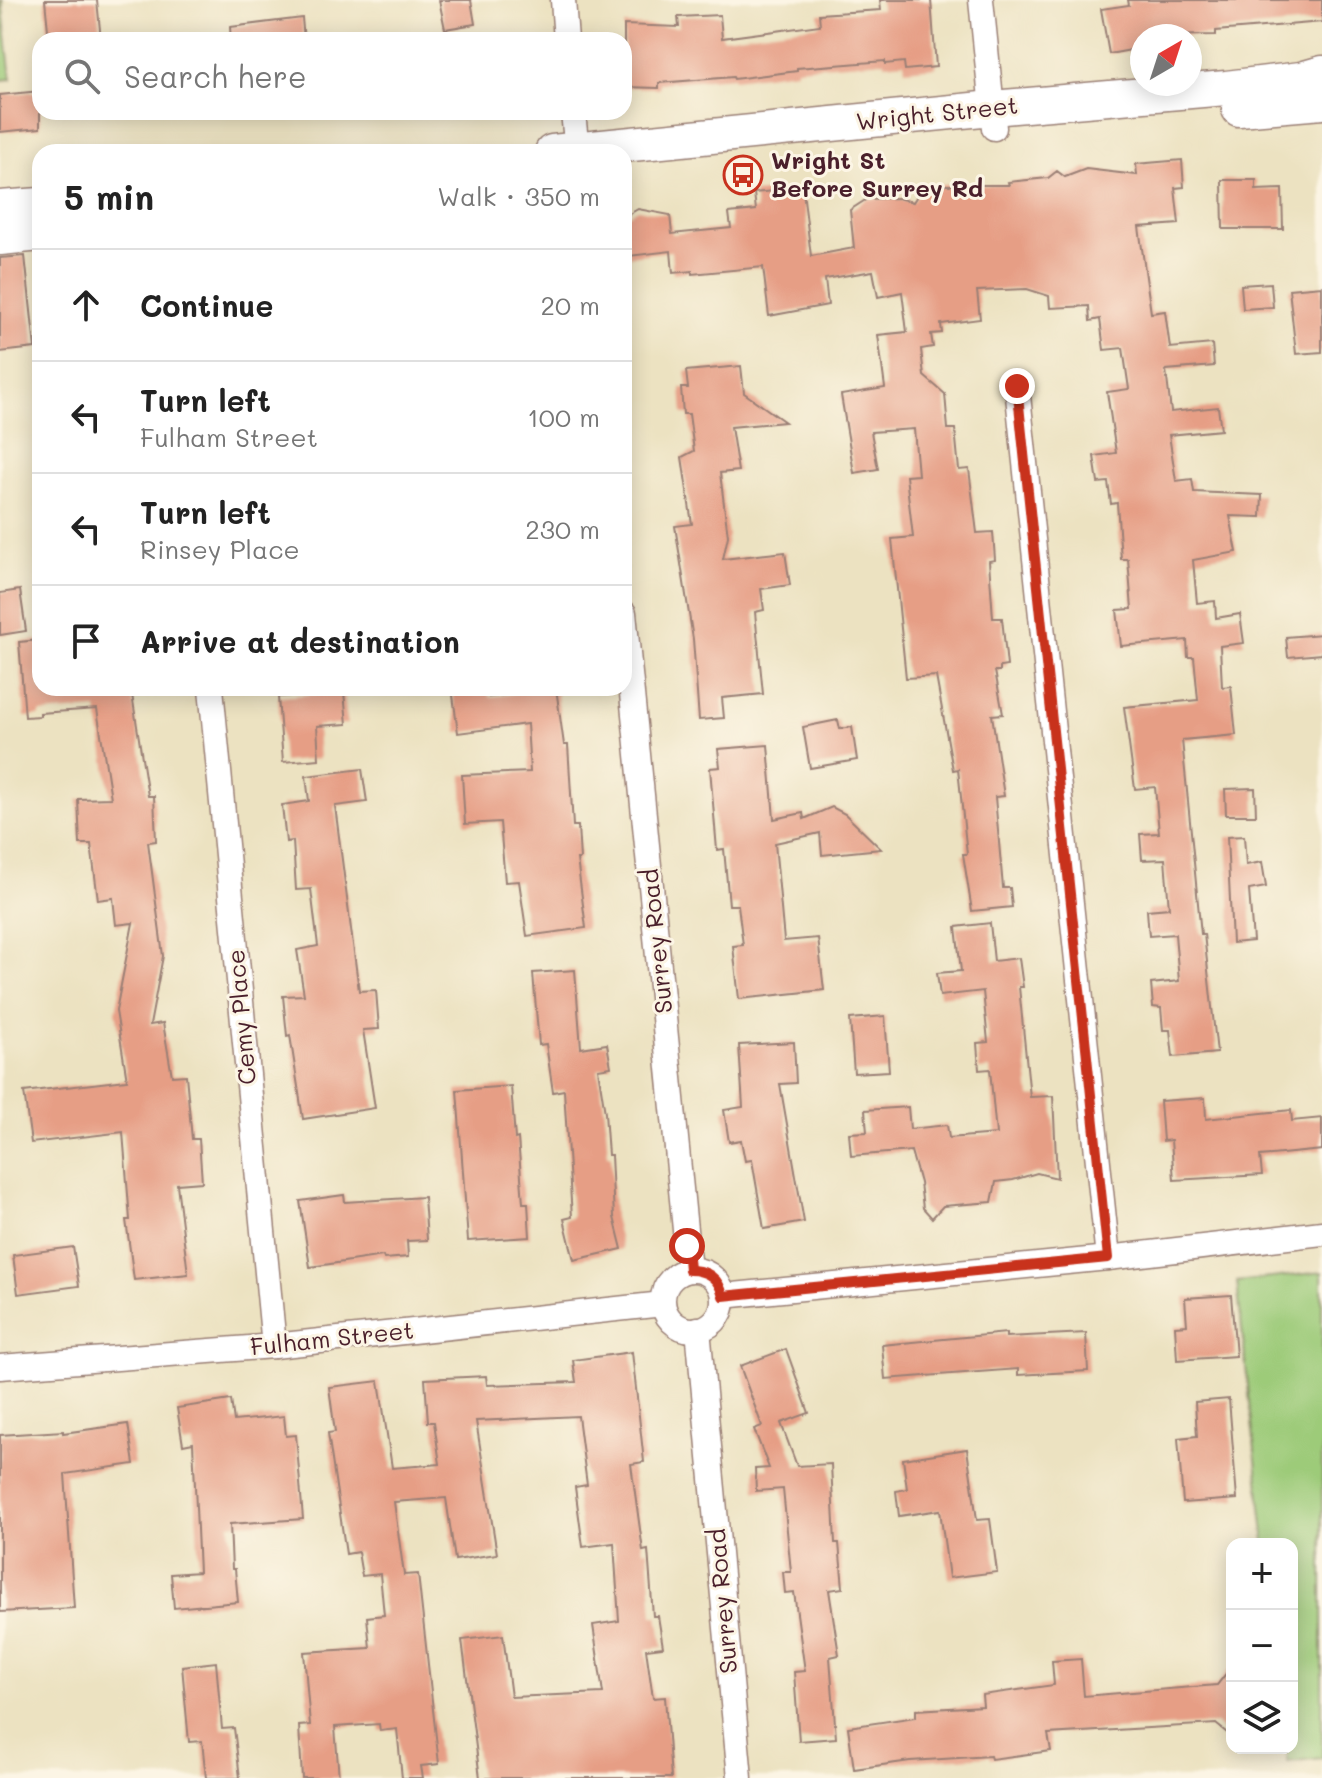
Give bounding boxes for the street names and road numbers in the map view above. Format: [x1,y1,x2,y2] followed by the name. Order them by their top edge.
[854,89,1019,136] street label: Wright Street
[632,867,679,1015] street label: Surrey Road
[219,948,262,1086] street label: Cemy Place
[249,1314,415,1362] street label: Fulham Street
[700,1527,743,1675] street label: Surrey Road

